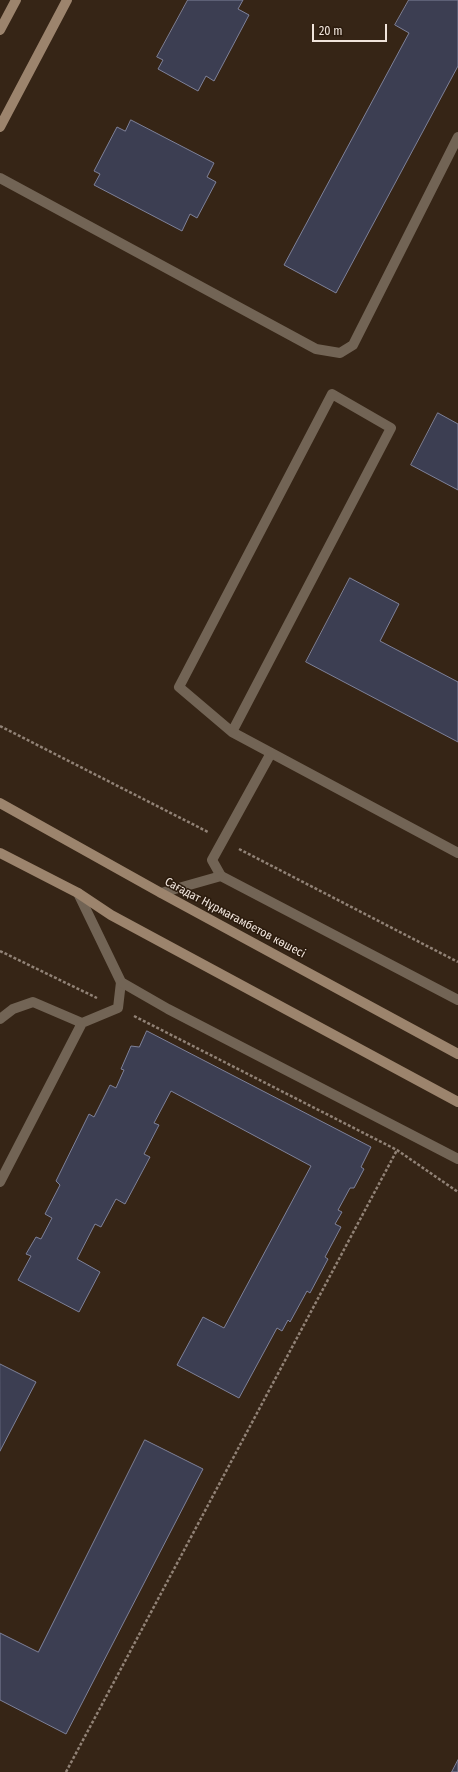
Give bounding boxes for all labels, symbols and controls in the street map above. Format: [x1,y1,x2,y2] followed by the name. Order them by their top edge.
[314,16,389,42] scale bar
[319,24,343,38] text: 20 m
[162,875,308,961] street label: Сағадат Нұрмағамбетов көшесі

